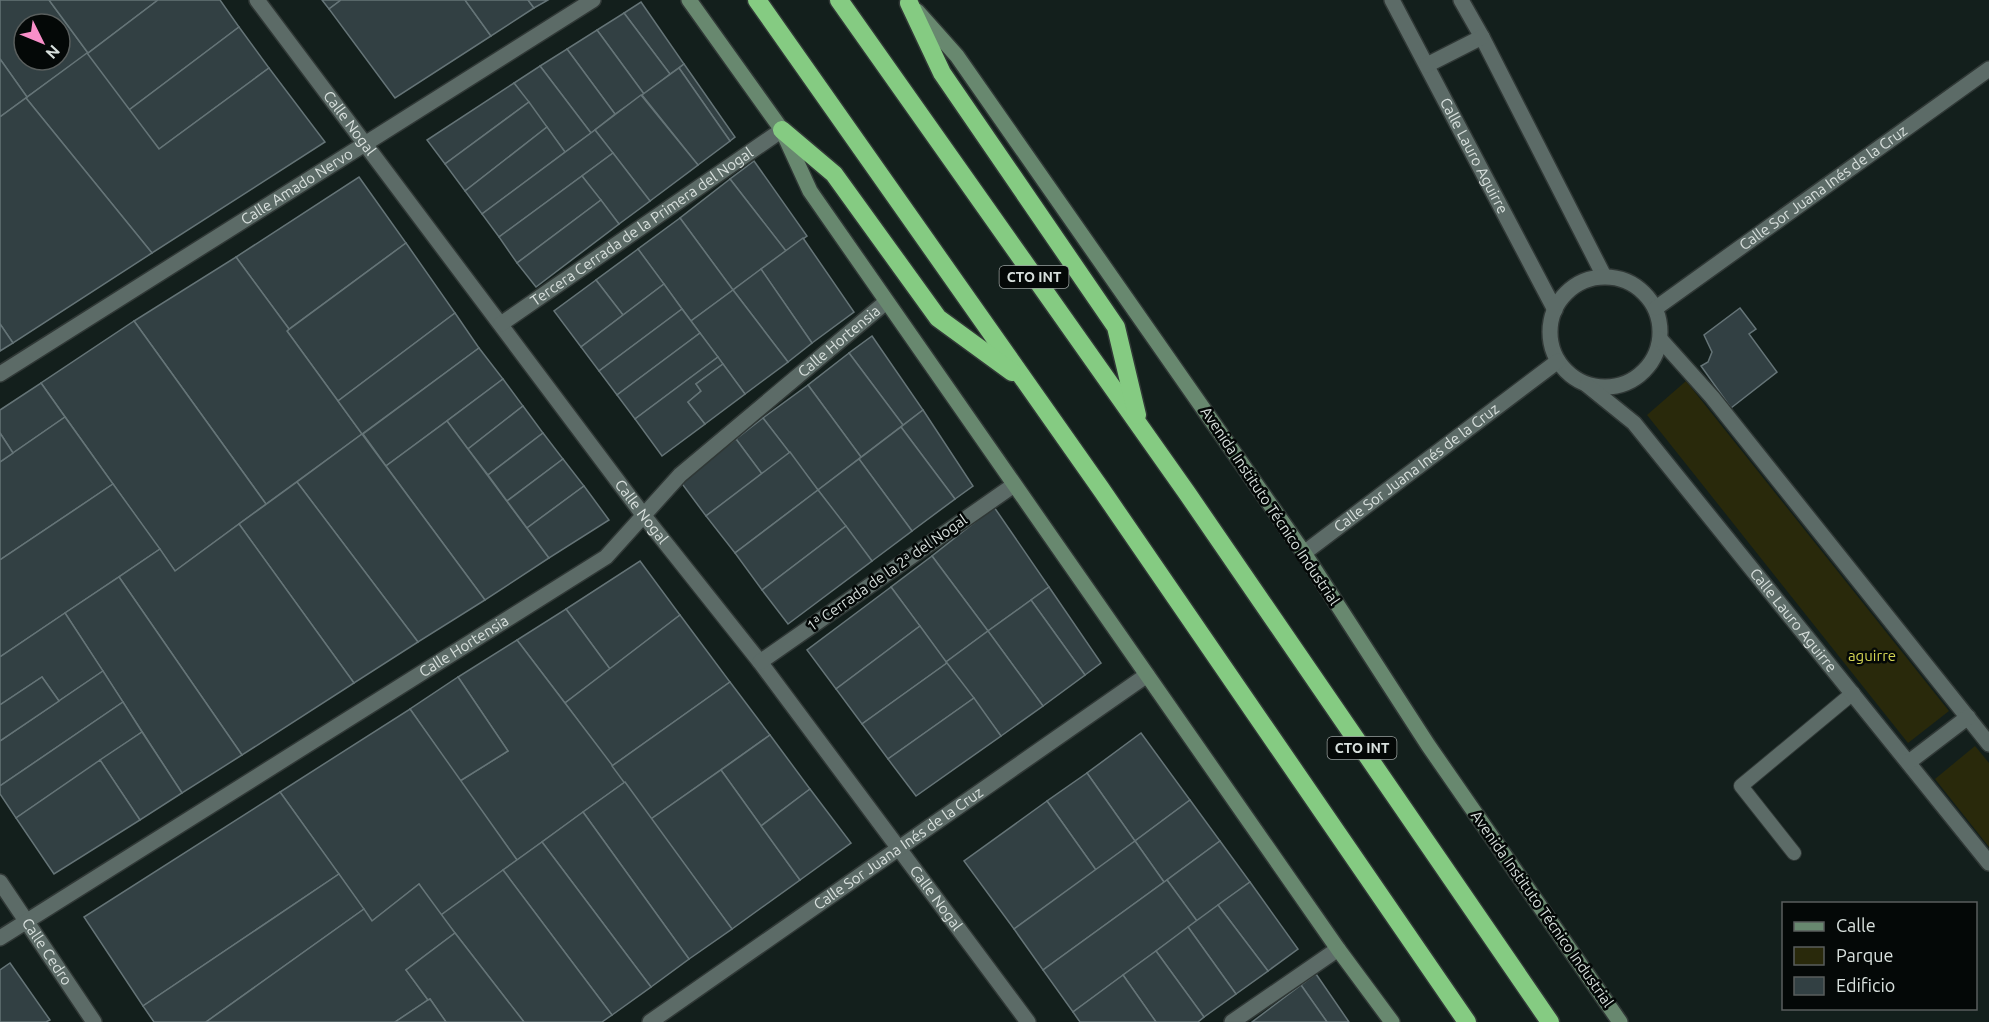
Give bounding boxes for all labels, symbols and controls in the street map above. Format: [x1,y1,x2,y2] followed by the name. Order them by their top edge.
[12,12,72,72] north arrow
[42,42,64,63] text: N
[320,87,380,159] street label: Calle Nogal
[1437,95,1512,216] street label: Calle Lauro Aguirre
[1736,122,1910,253] street label: Calle Sor Juana Inés de la Cruz
[527,144,756,309] street label: Tercera Cerrada de la Primera del Nogal
[238,145,356,228] street label: Calle Amado Nervo
[1000,266,1068,288] road number: CTO INT
[794,302,883,380] street label: Calle Hortensia
[1330,400,1502,535] street label: Calle Sor Juana Inés de la Cruz
[1197,403,1343,608] street label: Avenida Instituto Técnico Industrial
[612,476,672,547] street label: Calle Nogal
[803,511,970,635] street label: 1ª Cerrada de la 2ª del Nogal
[1747,565,1841,675] street label: Calle Lauro Aguirre
[416,612,511,680] street label: Calle Hortensia
[1848,647,1896,664] park label: aguirre
[1328,737,1396,759] road number: CTO INT
[810,783,986,913] street label: Calle Sor Juana Inés de la Cruz
[1468,807,1617,1010] street label: Avenida Instituto Técnico Industrial
[907,862,966,934] street label: Calle Nogal
[1782,902,1977,1010] legend
[19,915,76,988] street label: Calle Cedro
[1836,915,1876,935] text: Calle
[1836,945,1893,965] text: Parque
[1836,975,1895,995] text: Edificio

